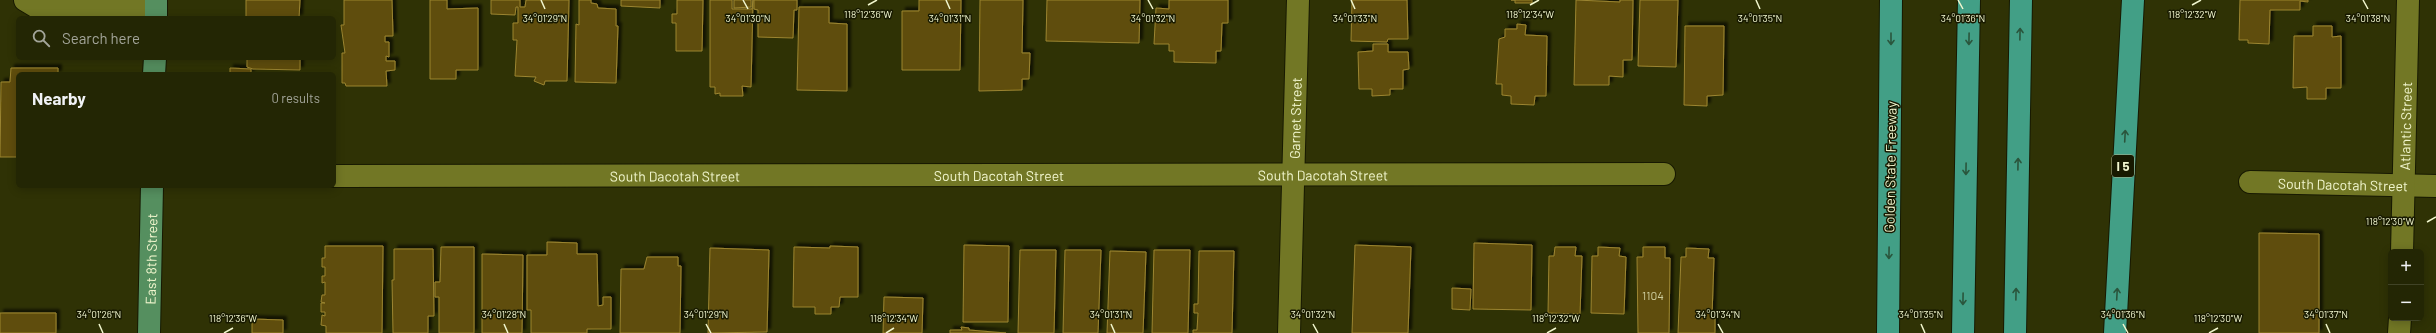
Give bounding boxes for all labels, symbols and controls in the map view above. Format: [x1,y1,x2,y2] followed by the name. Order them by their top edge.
[844,8,892,20] text: 118°12'36"W
[1506,8,1554,20] text: 118°12'34"W
[2168,8,2216,20] text: 118°12'32"W
[523,12,567,24] text: 34°01'29"N
[726,12,770,24] text: 34°01'30"N
[929,12,971,24] text: 34°01'31"N
[1131,12,1175,24] text: 34°01'32"N
[1333,12,1377,24] text: 34°01'33"N
[1738,12,1782,24] text: 34°01'35"N
[1941,12,1985,24] text: 34°01'36"N
[2346,12,2390,24] text: 34°01'38"N
[16,16,336,60] search box
[30,27,52,49] icon: search
[2017,28,2024,41] one-way arrow
[62,29,140,47] text: Search here
[1887,32,1895,45] one-way arrow
[1965,32,1973,45] one-way arrow
[1285,77,1304,159] street label: Garnet Street
[2395,82,2415,170] street label: Atlantic Street
[32,88,86,108] text: Nearby
[271,90,320,106] text: 0 results
[1880,101,1900,233] street label: Golden State Freeway
[2121,130,2129,143] one-way arrow
[2112,155,2134,177] road number: I 5
[2014,158,2022,171] one-way arrow
[1962,162,1970,175] one-way arrow
[934,166,1064,184] street label: South Dacotah Street
[1258,166,1388,183] street label: South Dacotah Street
[610,167,740,184] street label: South Dacotah Street
[2278,174,2408,194] street label: South Dacotah Street
[141,213,160,305] street label: East 8th Street
[2366,215,2414,227] text: 118°12'30"W
[1885,246,1893,259] one-way arrow
[2388,249,2424,321] map controls
[2388,249,2424,285] button: +
[2388,285,2424,321] button: −
[1642,288,1664,302] house number: 1104
[2012,288,2019,301] one-way arrow
[2113,288,2120,301] one-way arrow
[1960,292,1967,305] one-way arrow
[77,308,121,320] text: 34°01'26"N
[482,308,526,320] text: 34°01'28"N
[684,308,728,320] text: 34°01'29"N
[1090,308,1132,320] text: 34°01'31"N
[1291,308,1335,320] text: 34°01'32"N
[1696,308,1740,320] text: 34°01'34"N
[1899,308,1943,320] text: 34°01'35"N
[2101,308,2145,320] text: 34°01'36"N
[2304,308,2348,320] text: 34°01'37"N
[209,312,257,324] text: 118°12'36"W
[870,312,918,324] text: 118°12'34"W
[1532,312,1580,324] text: 118°12'32"W
[2194,312,2242,324] text: 118°12'30"W

